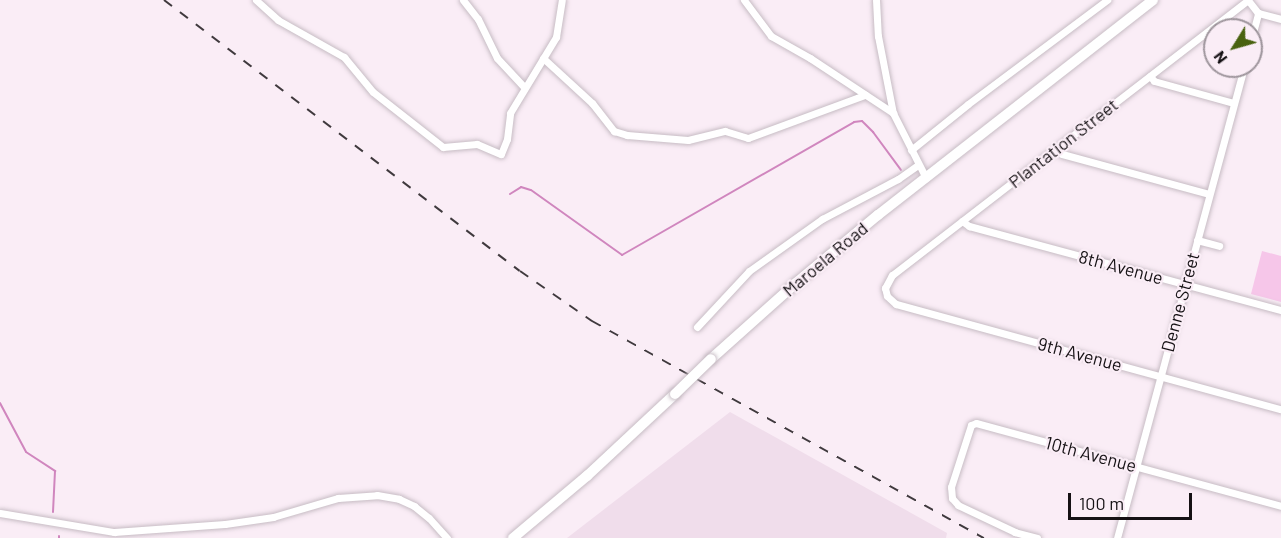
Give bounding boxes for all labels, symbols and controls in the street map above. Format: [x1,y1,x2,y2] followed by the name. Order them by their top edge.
[1203,18,1263,78] north arrow
[1209,48,1231,68] text: N
[1004,94,1122,192] street label: Plantation Street
[778,217,872,301] street label: Maroela Road
[1076,245,1166,289] street label: 8th Avenue
[1156,250,1204,354] street label: Denne Street
[1035,332,1125,376] street label: 9th Avenue
[1043,431,1139,477] street label: 10th Avenue
[1071,481,1196,519] scale bar
[1079,492,1124,514] text: 100 m

